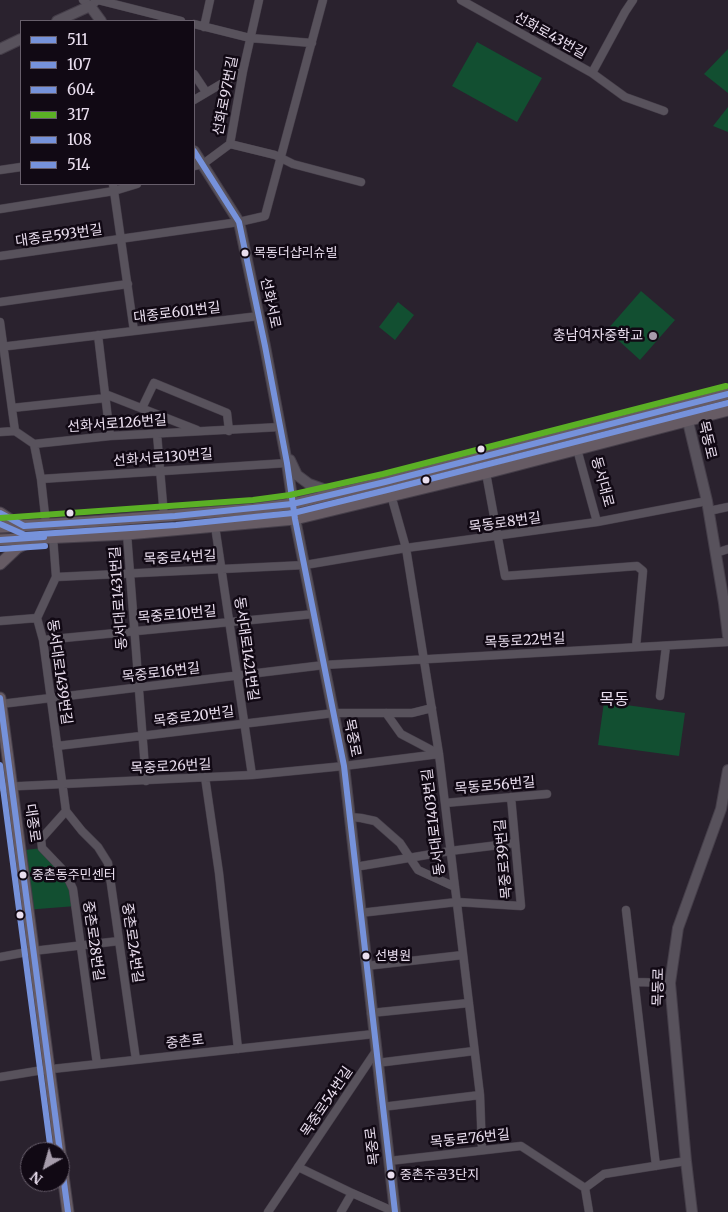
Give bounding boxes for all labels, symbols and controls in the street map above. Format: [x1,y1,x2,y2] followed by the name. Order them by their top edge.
[511,9,589,63] street label: 선화로43번길
[20,20,195,185] legend
[67,30,88,49] text: 511
[67,55,91,74] text: 107
[210,55,242,137] street label: 선화로97번길
[67,80,95,99] text: 604
[67,105,89,124] text: 317
[67,130,92,149] text: 108
[67,155,90,174] text: 514
[14,222,104,250] street label: 대종로593번길
[254,245,338,261] place label: 목동더샵리슈빌
[240,248,250,258] marker: 목동더샵리슈빌
[256,276,284,330] street label: 선화서로
[132,299,222,327] street label: 대종로601번길
[553,328,643,344] place label: 충남여자중학교
[647,330,659,342] marker: 충남여자중학교
[67,412,167,436] street label: 선화서로126번길
[694,419,720,461] street label: 목동로
[476,444,486,454] unlabelled marker
[112,446,214,470] street label: 선화서로130번길
[587,455,617,509] street label: 동서대로
[421,475,431,485] unlabelled marker
[65,508,75,518] unlabelled marker
[468,510,542,536] street label: 목동로8번길
[107,546,131,650] street label: 동서대로1431번길
[143,548,217,568] street label: 목중로4번길
[230,596,262,702] street label: 동서대로1421번길
[137,603,217,627] street label: 목중로10번길
[43,618,75,726] street label: 동서대로1439번길
[484,630,566,652] street label: 목동로22번길
[121,660,201,686] street label: 목중로16번길
[599,690,629,710] district label: 목동
[153,704,235,730] street label: 목중로20번길
[340,717,364,759] street label: 목중로
[130,756,212,778] street label: 목중로26번길
[419,768,449,876] street label: 동서대로1403번길
[454,774,536,798] street label: 목동로56번길
[21,803,43,843] street label: 대종로
[492,818,516,900] street label: 목중로39번길
[32,867,116,883] place label: 중촌동주민센터
[18,870,28,880] marker: 중촌동주민센터
[79,900,107,982] street label: 중촌로28번길
[118,902,146,984] street label: 중촌로24번길
[15,910,25,920] unlabelled marker
[375,948,411,964] place label: 선병원
[361,951,371,961] marker: 선병원
[650,968,668,1006] street label: 목동로
[165,1032,205,1052] street label: 중촌로
[297,1064,357,1140] street label: 목중로54번길
[362,1126,384,1166] street label: 목중로
[429,1126,511,1152] street label: 목동로76번길
[20,1142,70,1192] north arrow
[400,1167,479,1183] place label: 중촌주공3단지
[26,1168,46,1189] text: N
[386,1170,396,1180] marker: 중촌주공3단지

